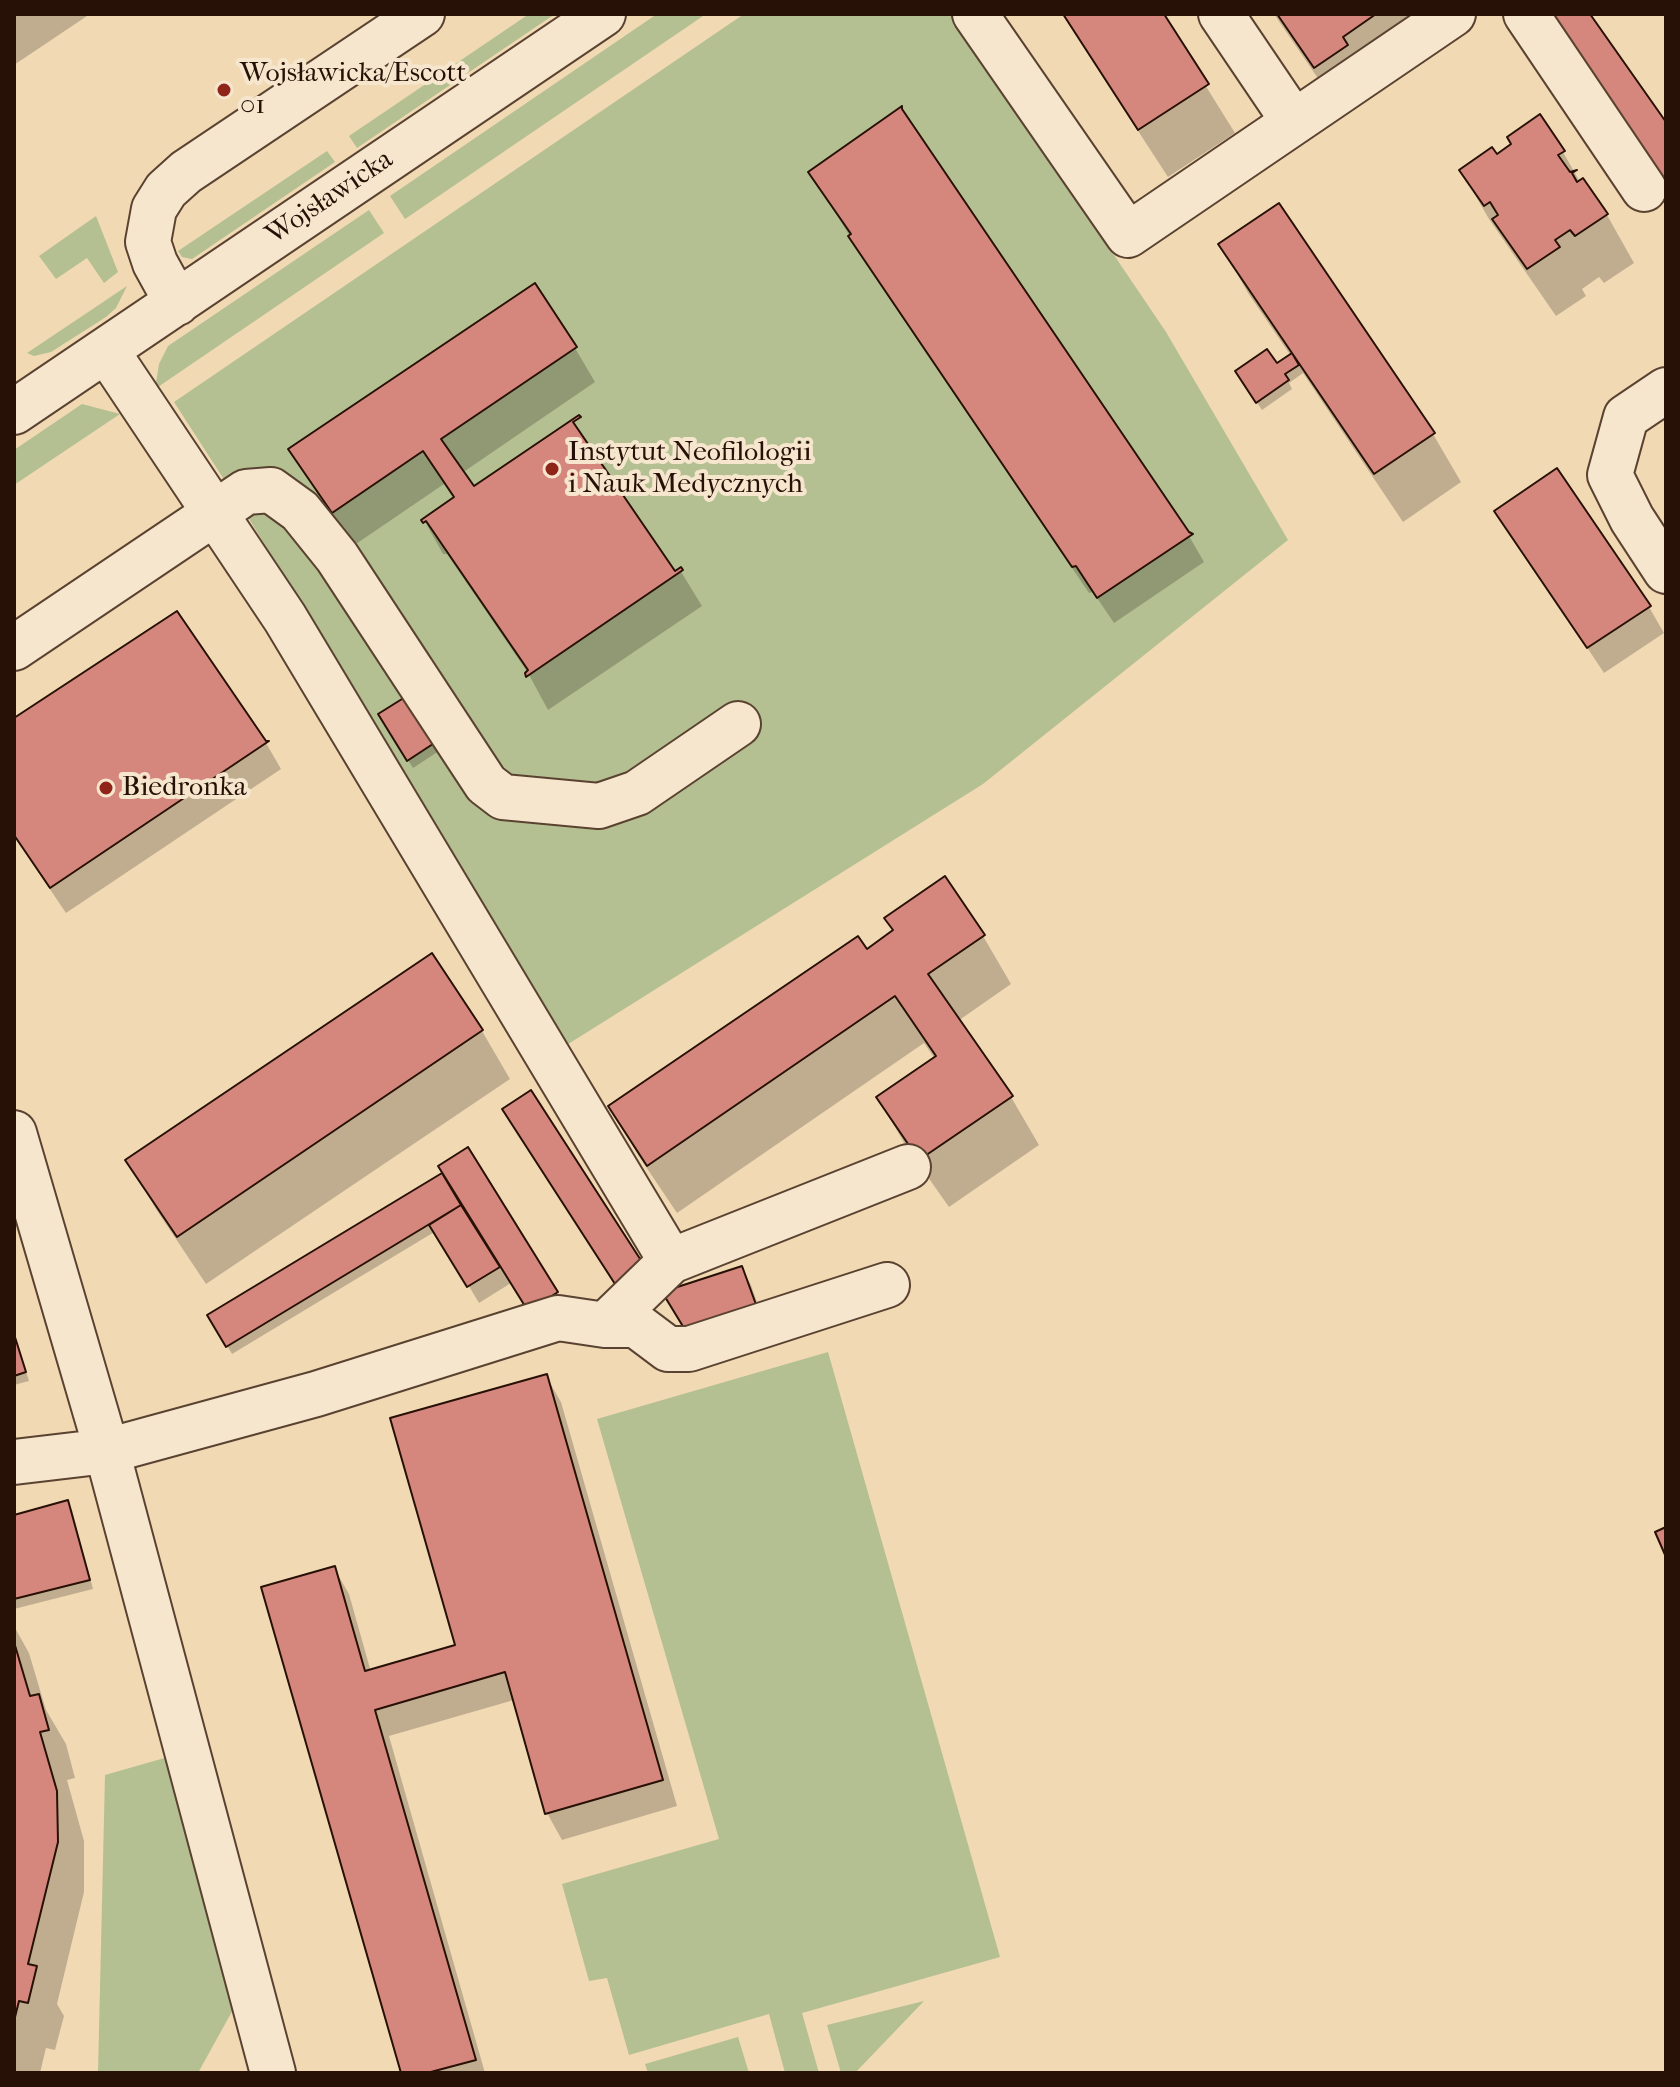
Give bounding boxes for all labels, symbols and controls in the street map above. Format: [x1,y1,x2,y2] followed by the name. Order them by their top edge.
[240,57,466,123] place label: Wojsławicka/Escott 01
[215,81,233,99] marker: Wojsławicka/Escott 01
[260,143,400,253] street label: Wojsławicka
[568,436,811,502] place label: Instytut Neofilologii i Nauk Medycznych
[543,460,561,478] marker: Instytut Neofilologii i Nauk Medycznych
[122,771,247,805] place label: Biedronka
[97,779,115,797] marker: Biedronka

